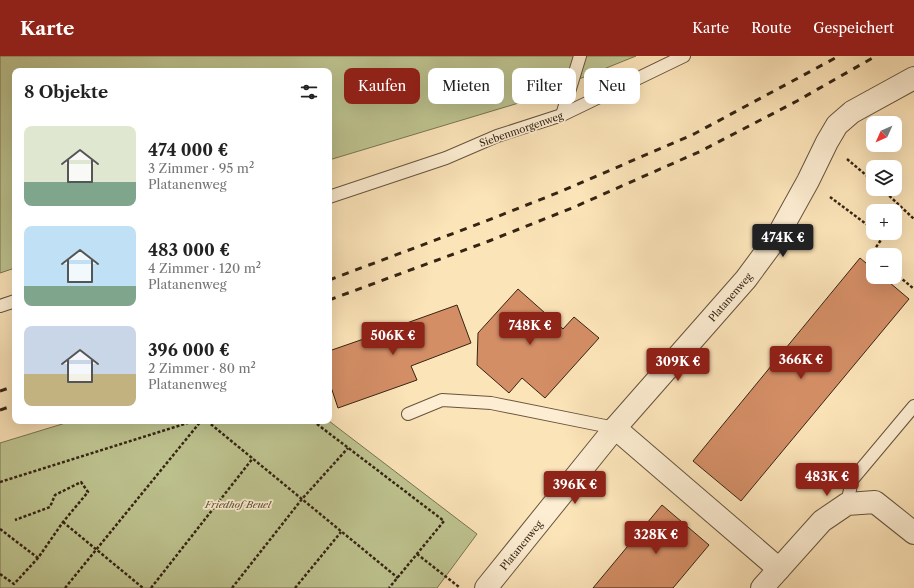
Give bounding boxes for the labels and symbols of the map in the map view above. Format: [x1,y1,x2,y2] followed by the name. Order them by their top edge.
[478,109,565,150] street label: Siebenmorgenweg
[866,116,902,152] north arrow
[750,224,816,258] pin: 474K €
[706,270,756,324] street label: Platanenweg
[497,312,563,346] pin: 748K €
[360,322,426,356] pin: 506K €
[768,346,834,380] pin: 366K €
[645,348,711,382] pin: 309K €
[794,463,860,497] pin: 483K €
[542,471,608,505] pin: 396K €
[204,498,273,511] park label: Friedhof Beuel
[497,517,546,573] street label: Platanenweg
[623,521,689,555] pin: 328K €

